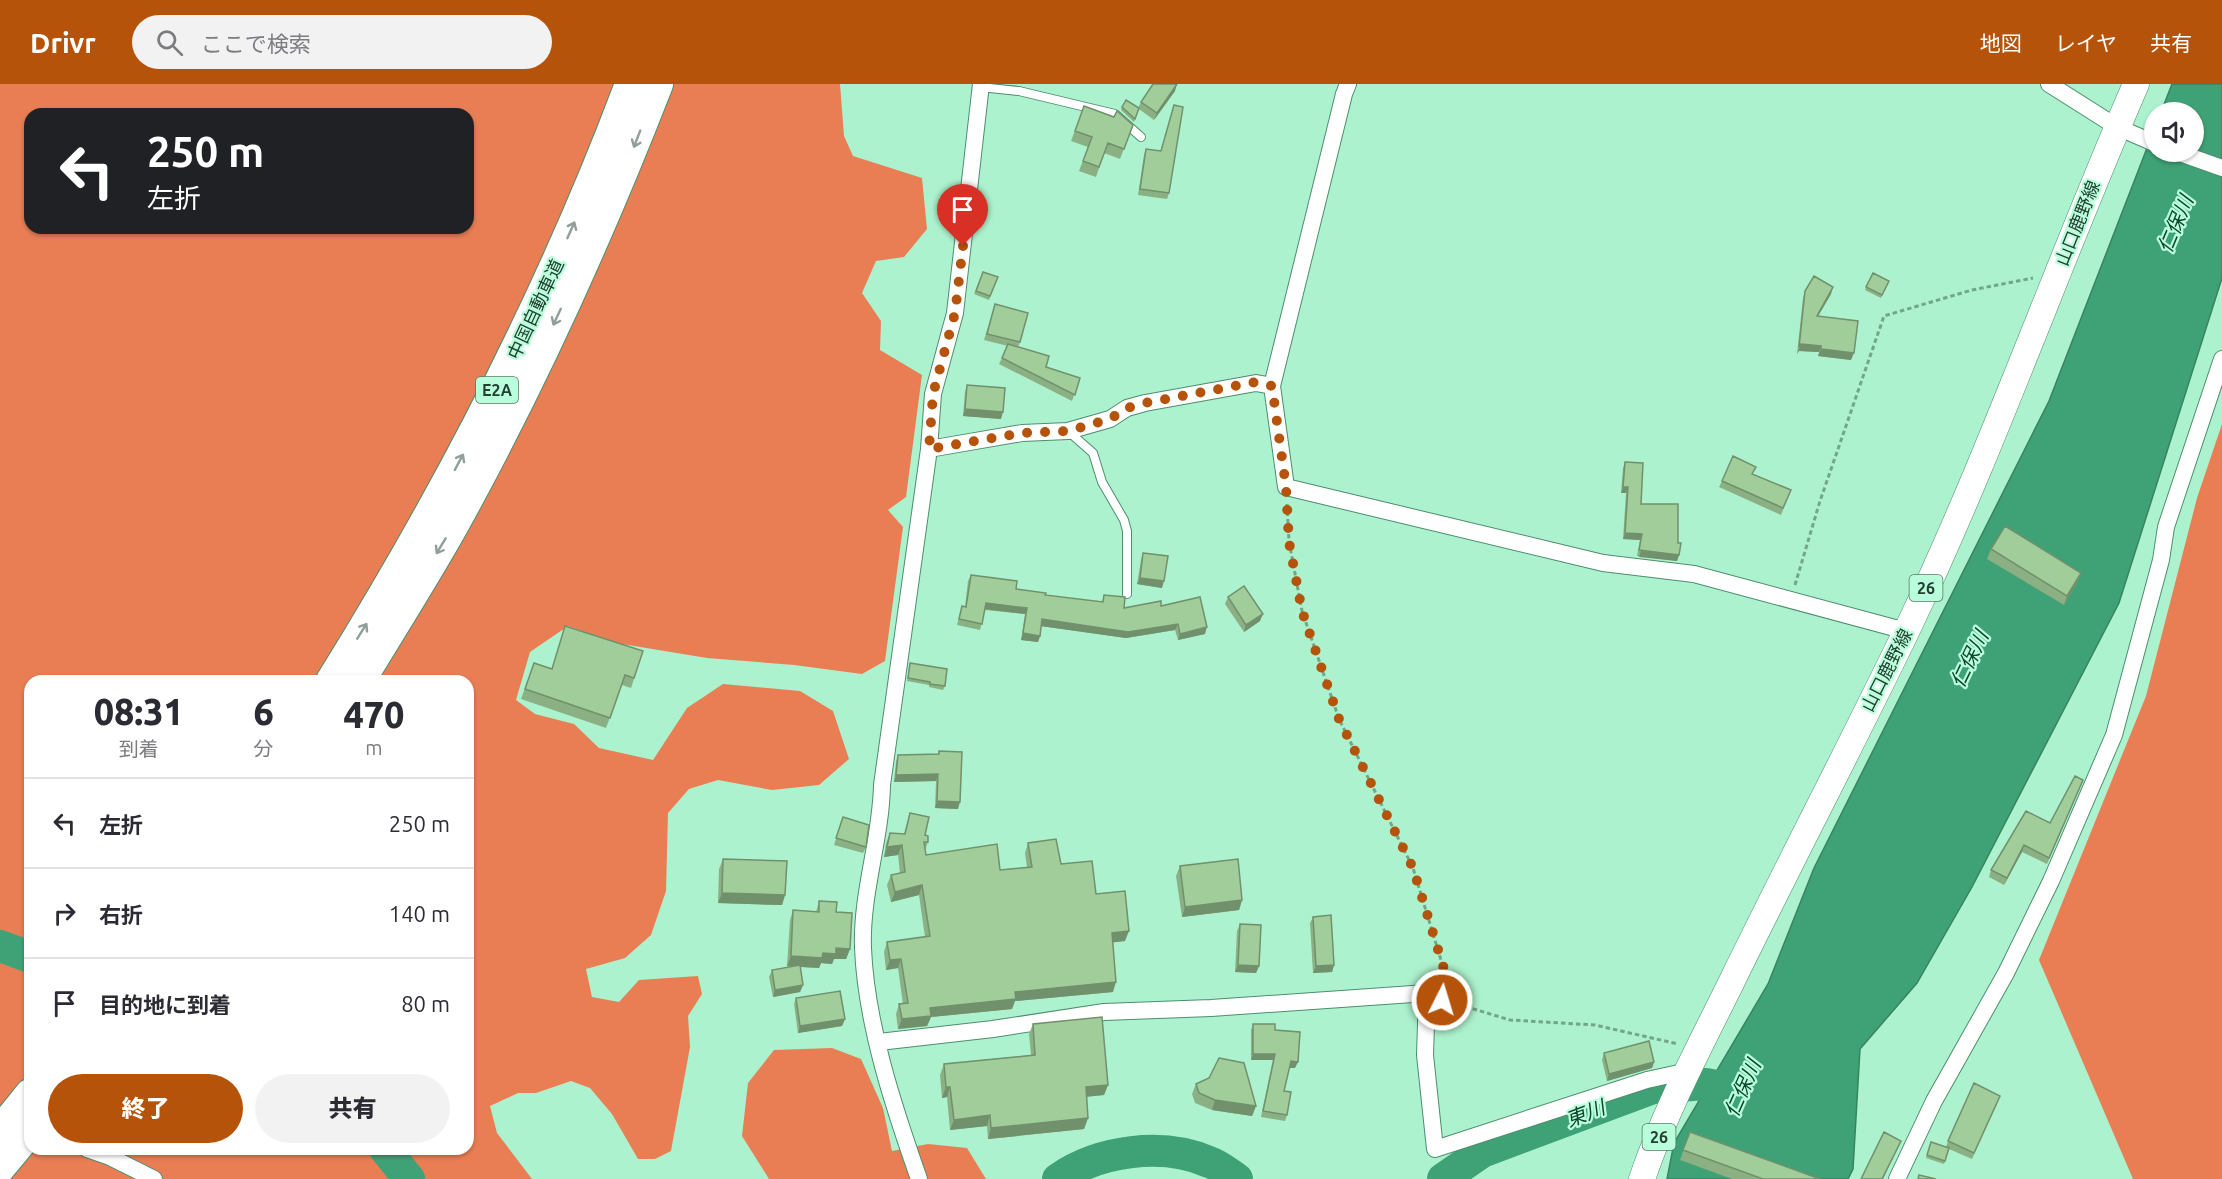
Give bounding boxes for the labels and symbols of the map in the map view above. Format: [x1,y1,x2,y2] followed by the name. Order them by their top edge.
[631,129,642,147] one-way arrow
[2051,178,2103,268] street label: 山口鹿野線
[937,184,988,246] pin
[2153,190,2198,256] water label: 仁保川
[566,221,577,239] one-way arrow
[503,256,567,362] street label: 中国自動車道
[551,307,563,325] one-way arrow
[476,377,518,403] road number: E2A
[453,454,465,471] one-way arrow
[434,538,446,555] one-way arrow
[1910,575,1942,601] road number: 26
[357,623,369,640] one-way arrow
[1857,625,1915,715] street label: 山口鹿野線
[1946,625,1993,691] water label: 仁保川
[1410,968,1474,1032] position arrow
[1719,1054,1766,1120] water label: 仁保川
[1562,1094,1610,1131] water label: 東川
[1642,1124,1676,1150] road number: 26

